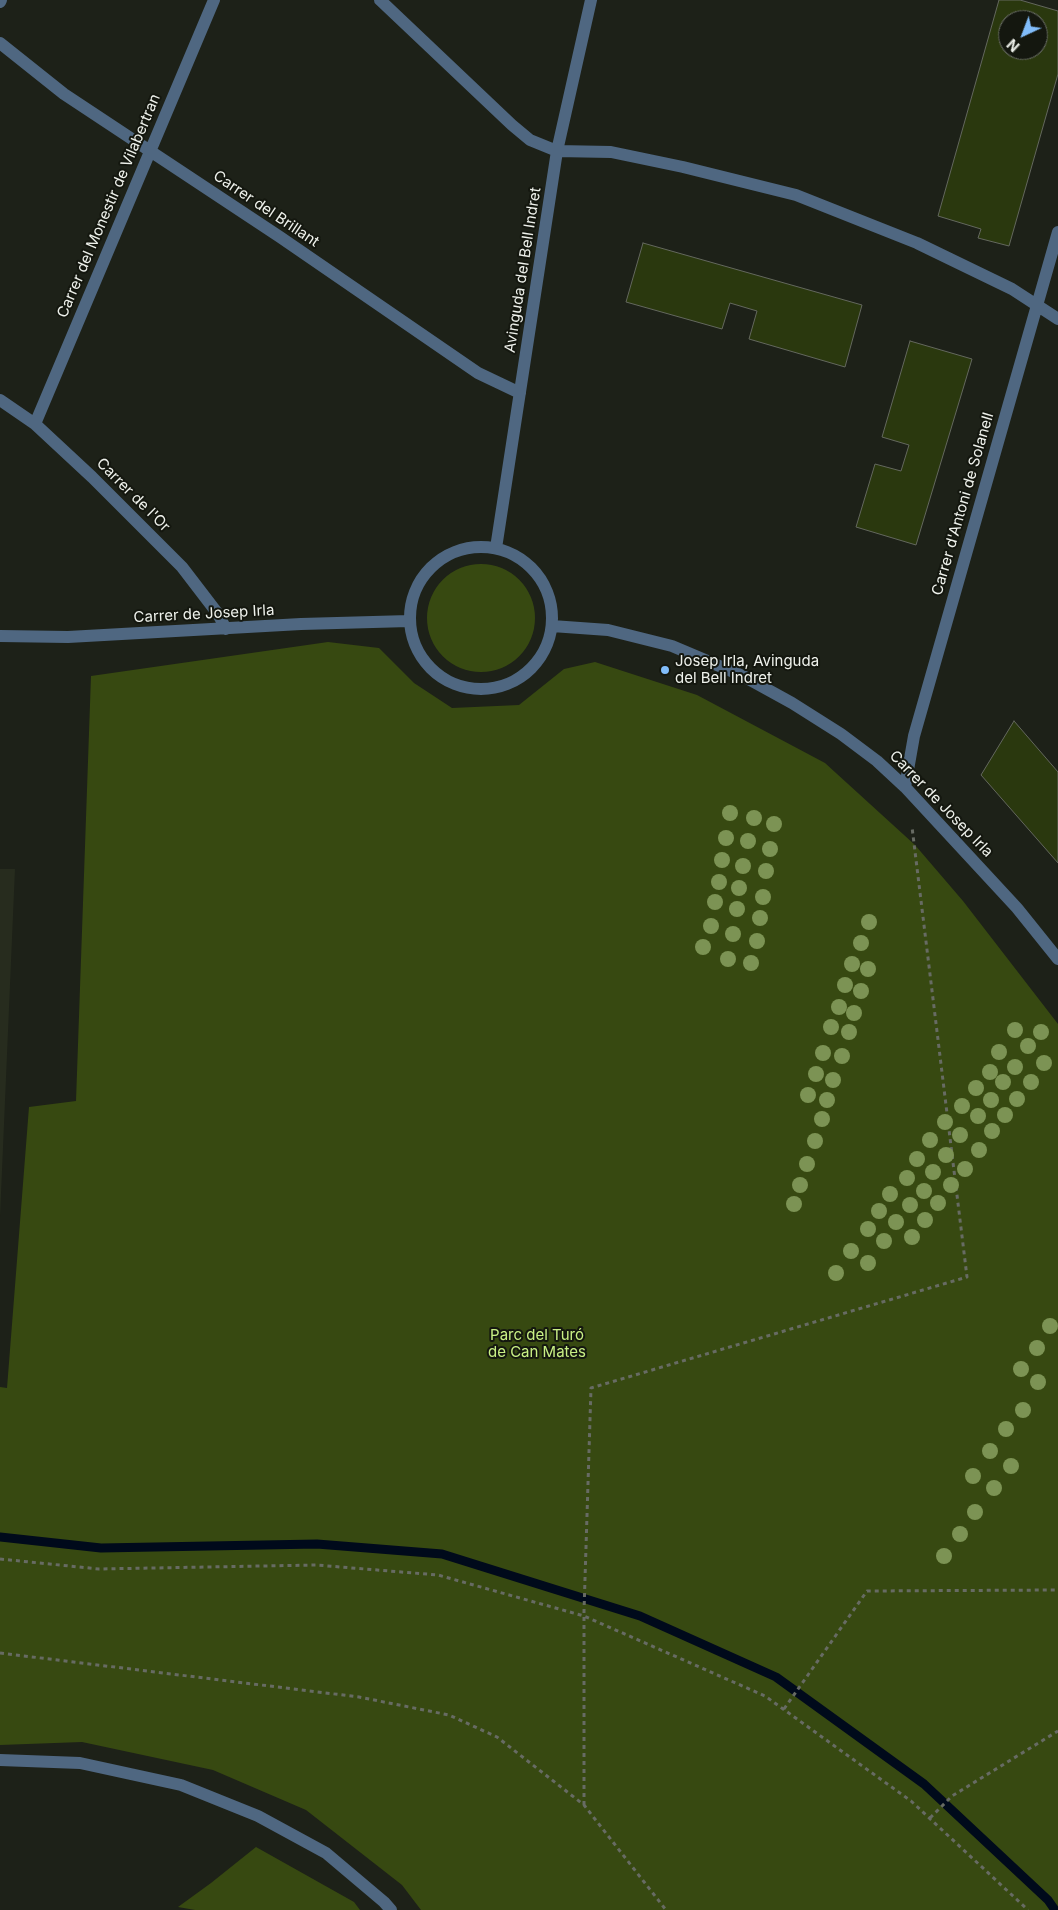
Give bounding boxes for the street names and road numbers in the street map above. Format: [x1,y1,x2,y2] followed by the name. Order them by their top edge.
[54,91,164,321] street label: Carrer del Monestir de Vilabertran
[210,167,322,251] street label: Carrer del Brillant
[501,186,545,354] street label: Avinguda del Bell Indret
[928,411,998,597] street label: Carrer d'Antoni de Solanell
[92,454,174,536] street label: Carrer de l'Or
[133,601,275,627] street label: Carrer de Josep Irla
[886,747,996,861] street label: Carrer de Josep Irla

